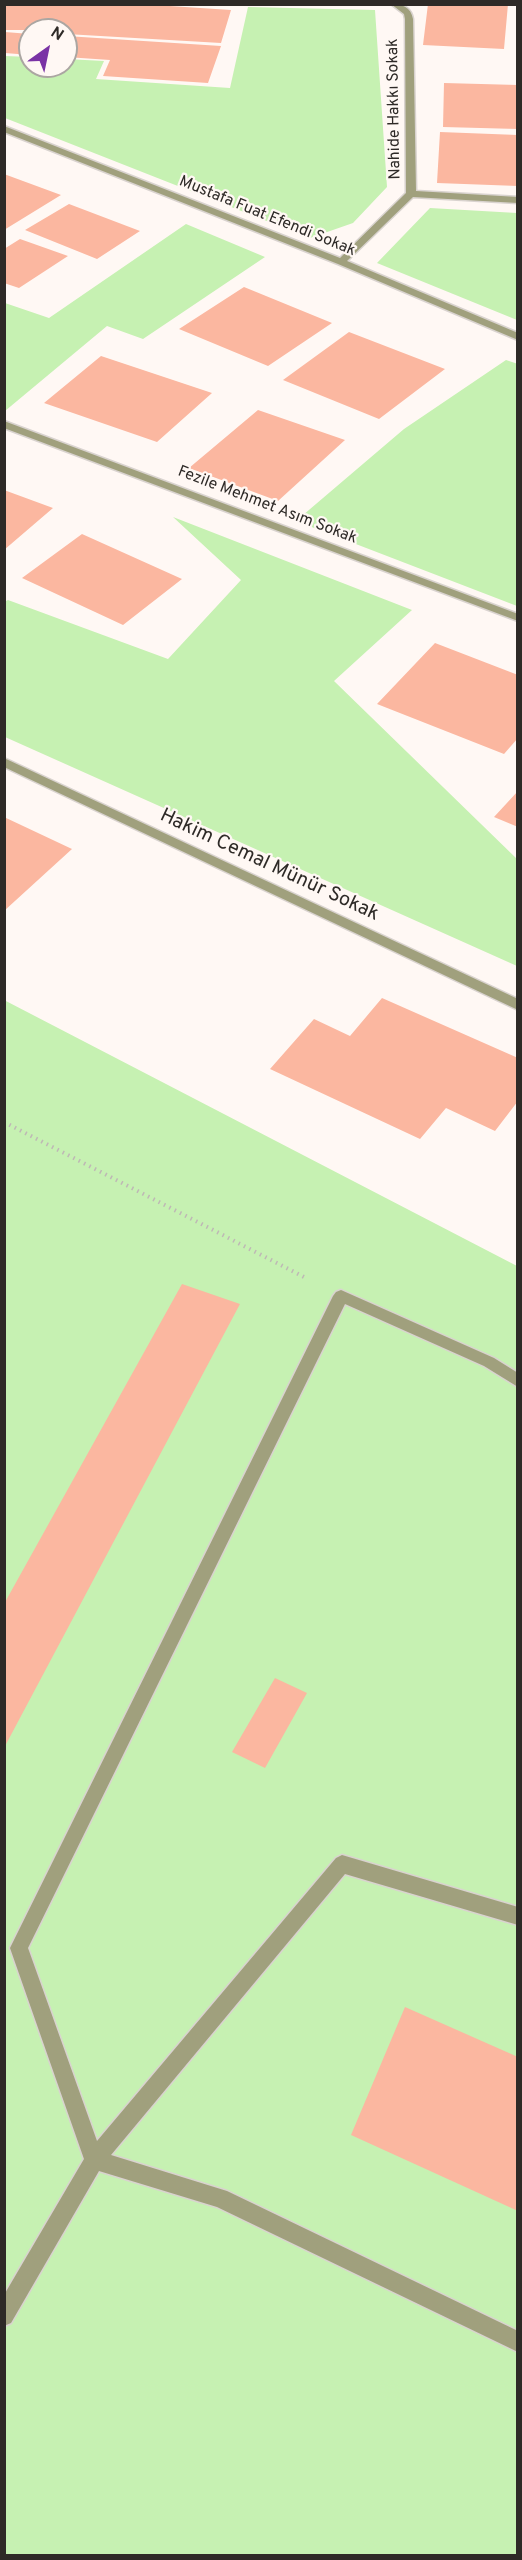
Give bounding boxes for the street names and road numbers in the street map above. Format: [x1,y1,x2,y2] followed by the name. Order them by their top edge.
[384,38,406,180] street label: Nahide Hakkı Sokak
[176,173,358,261] street label: Mustafa Fuat Efendi Sokak
[175,463,359,549] street label: Fezile Mehmet Asım Sokak
[156,805,382,927] street label: Hakim Cemal Münür Sokak

